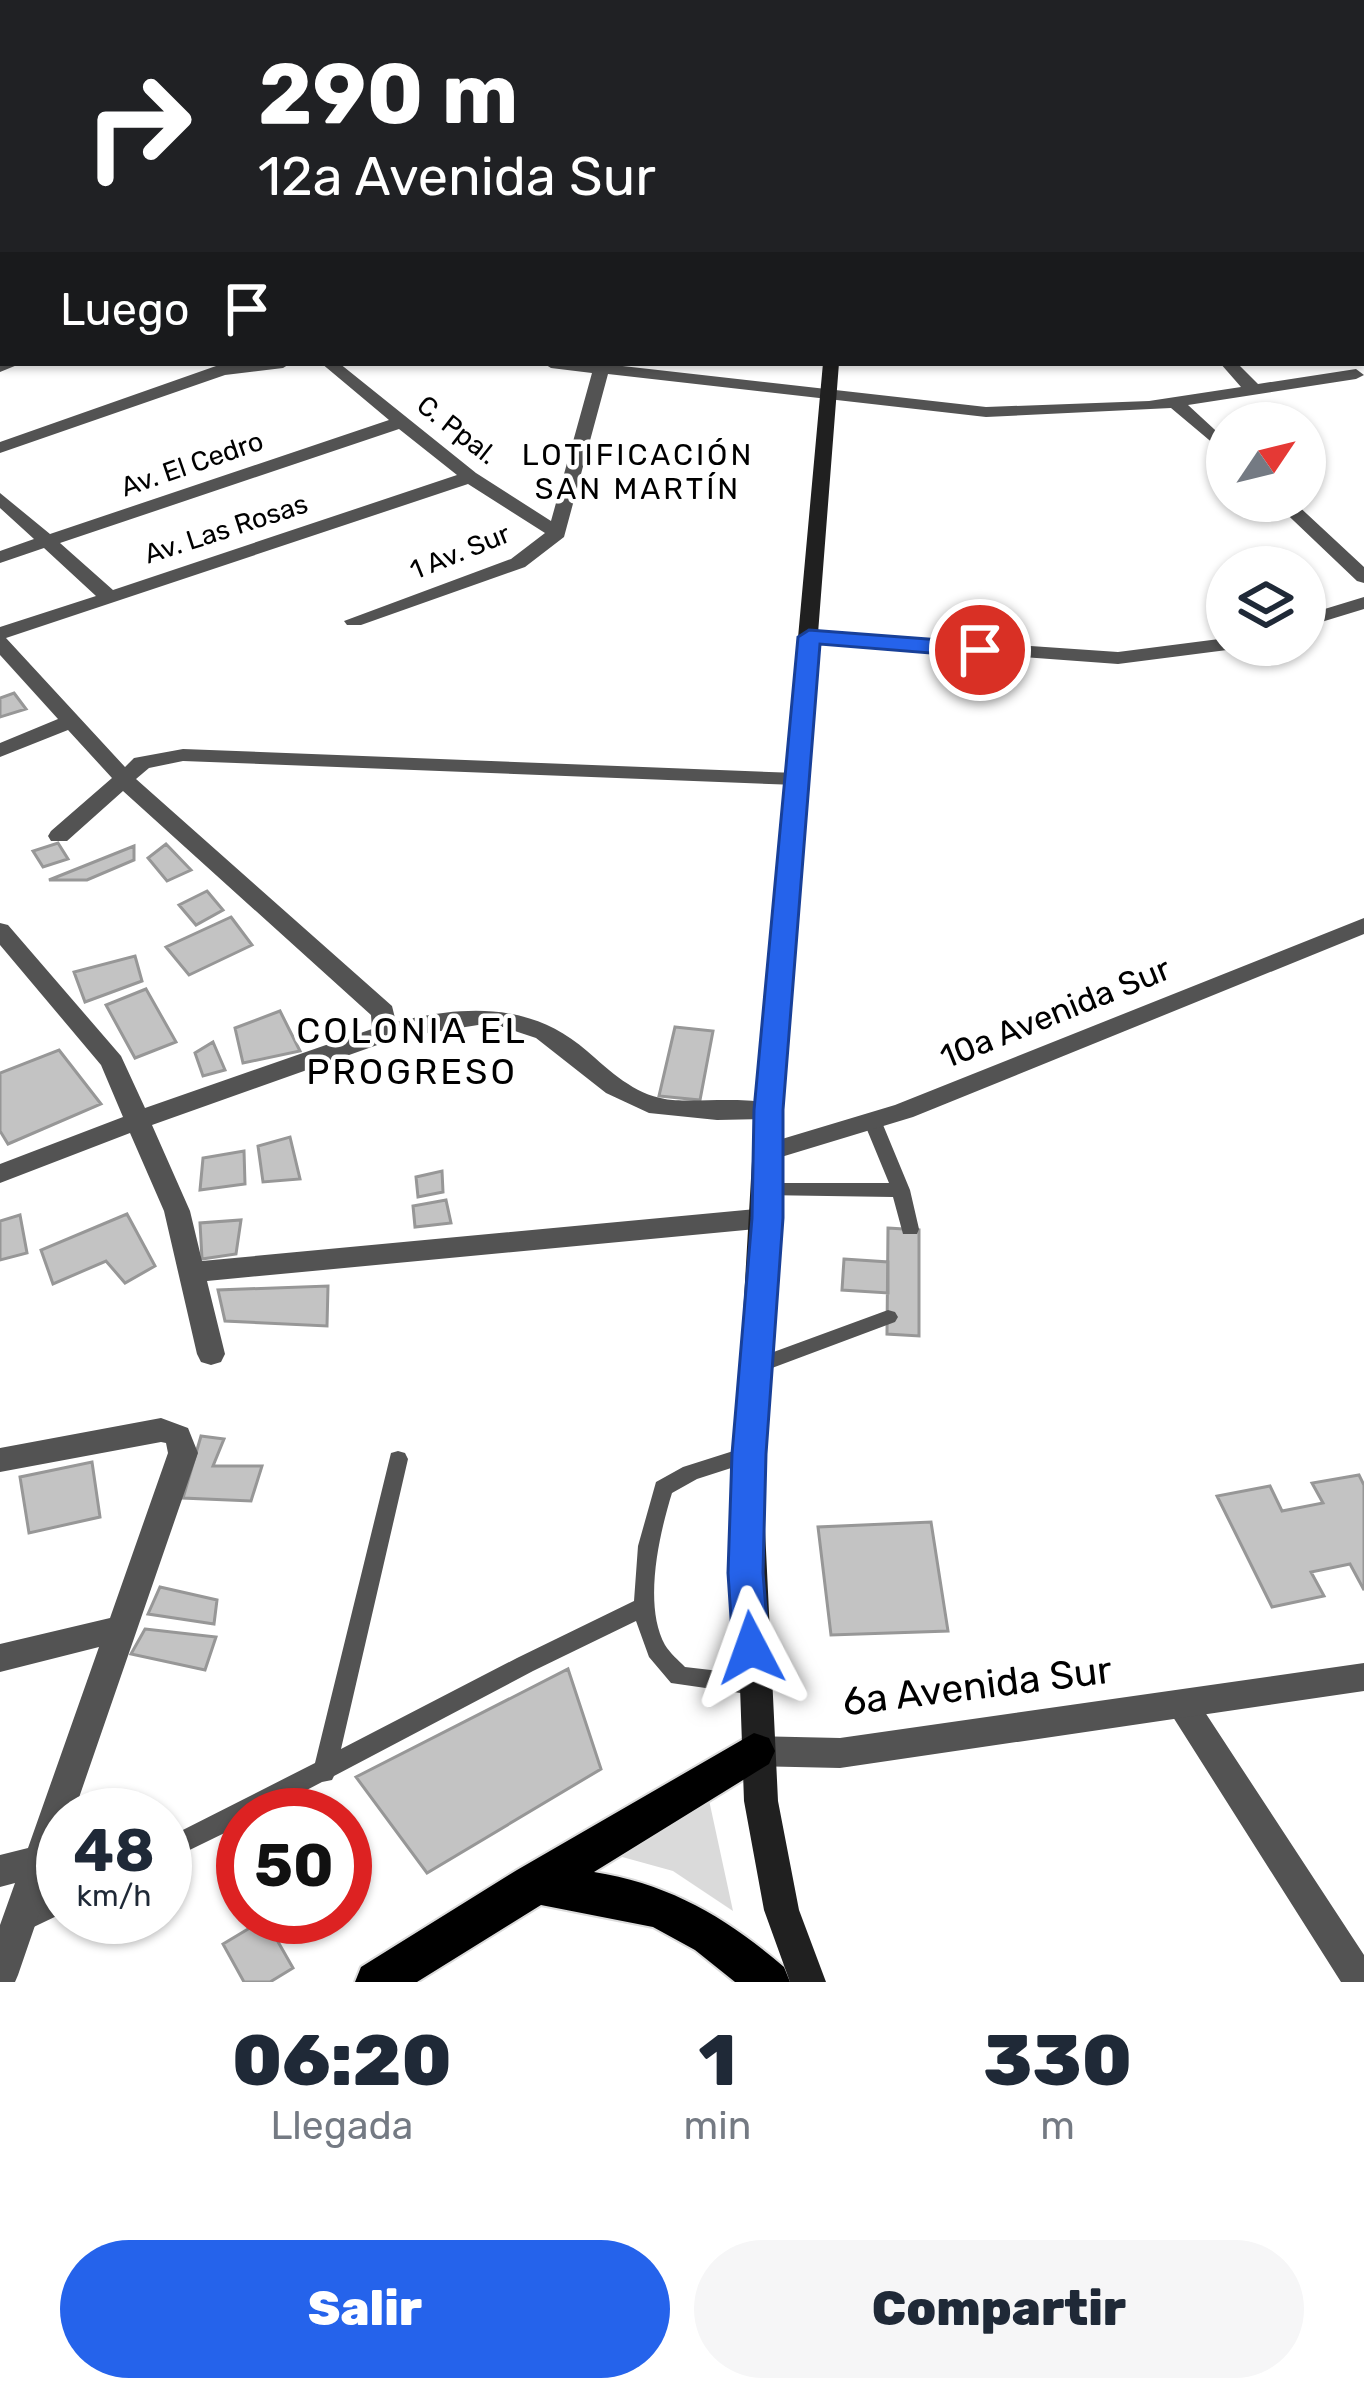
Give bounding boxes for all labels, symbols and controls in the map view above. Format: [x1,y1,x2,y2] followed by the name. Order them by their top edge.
[258,44,518,144] text: 290 m
[60,48,216,204] icon: right
[258,145,656,209] text: 12a Avenida Sur
[214,276,280,342] icon: arrive
[60,283,190,336] text: Luego
[411,389,503,471] street label: C. Ppal.
[1206,402,1326,522] north arrow
[1206,402,1326,666] map controls
[117,425,267,503] street label: Av. El Cedro
[522,437,754,507] district label: LOTIFICACIÓN SAN MARTÍN
[140,487,312,571] street label: Av. Las Rosas
[405,518,515,586] street label: 1 Av. Sur
[1206,546,1326,666] button: layers
[929,599,1031,701] pin
[947,617,1013,683] icon: arrive
[934,948,1176,1076] street label: 10a Avenida Sur
[296,1009,528,1093] district label: COLONIA EL PROGRESO
[688,1585,814,1711] position arrow
[840,1647,1115,1725] street label: 6a Avenida Sur
[216,1788,372,1944] speed limit sign: 50
[73,1815,155,1886] text: 48
[77,1878,151,1914] text: km/h
[232,2018,452,2103] text: 06:20
[699,2018,736,2103] text: 1
[983,2018,1132,2103] text: 330
[270,2103,413,2149] text: Llegada
[684,2103,751,2149] text: min
[1040,2103,1075,2149] text: m
[60,2240,670,2378] button: Salir
[694,2240,1304,2378] button: Compartir

